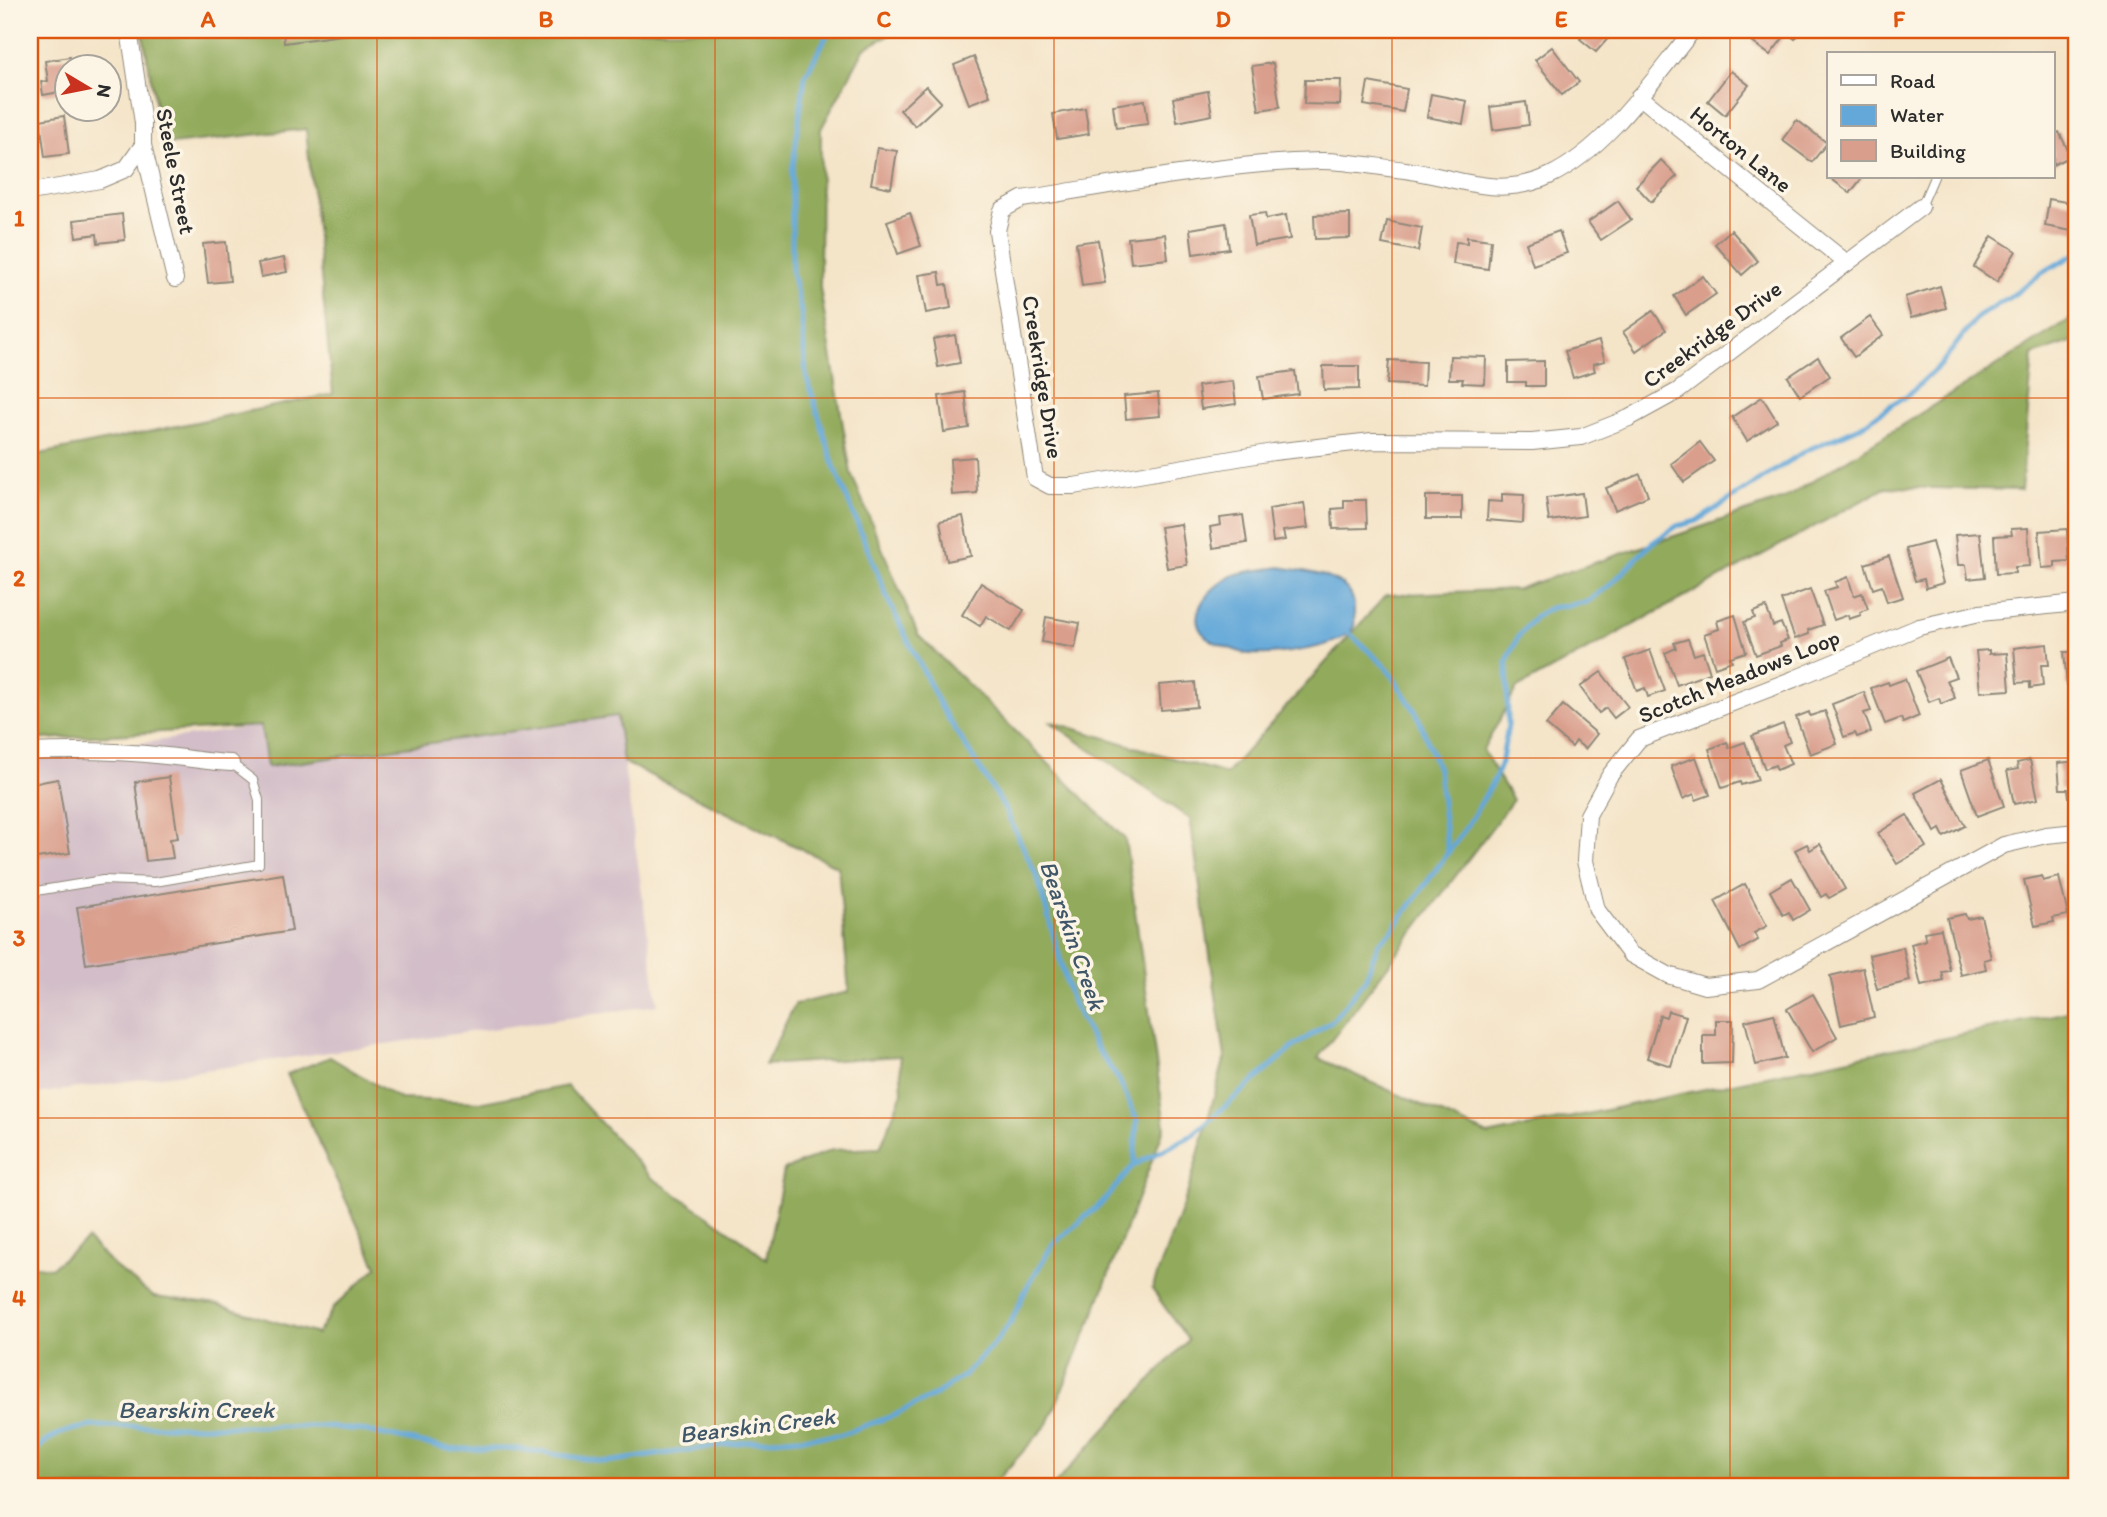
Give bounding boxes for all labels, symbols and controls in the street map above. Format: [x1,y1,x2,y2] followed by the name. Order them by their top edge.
[200,5,216,33] text: A
[539,5,554,33] text: B
[877,5,892,33] text: C
[1215,5,1231,33] text: D
[1555,5,1568,33] text: E
[1893,5,1906,33] text: F
[52,52,122,122] north arrow
[1827,52,2054,178] legend
[1890,68,1936,93] text: Road
[92,83,117,99] text: N
[1684,99,1798,199] street label: Horton Lane
[1890,102,1944,127] text: Water
[150,106,202,237] street label: Steele Street
[1890,138,1966,163] text: Building
[14,204,25,232] text: 1
[1637,274,1787,394] street label: Creekridge Drive
[1016,293,1070,461] street label: Creekridge Drive
[13,564,26,592] text: 2
[1634,623,1844,729] street label: Scotch Meadows Loop
[1034,856,1113,1015] water label: Bearskin Creek
[13,924,26,952] text: 3
[12,1284,26,1312] text: 4
[118,1395,276,1424] water label: Bearskin Creek
[678,1401,838,1449] water label: Bearskin Creek

